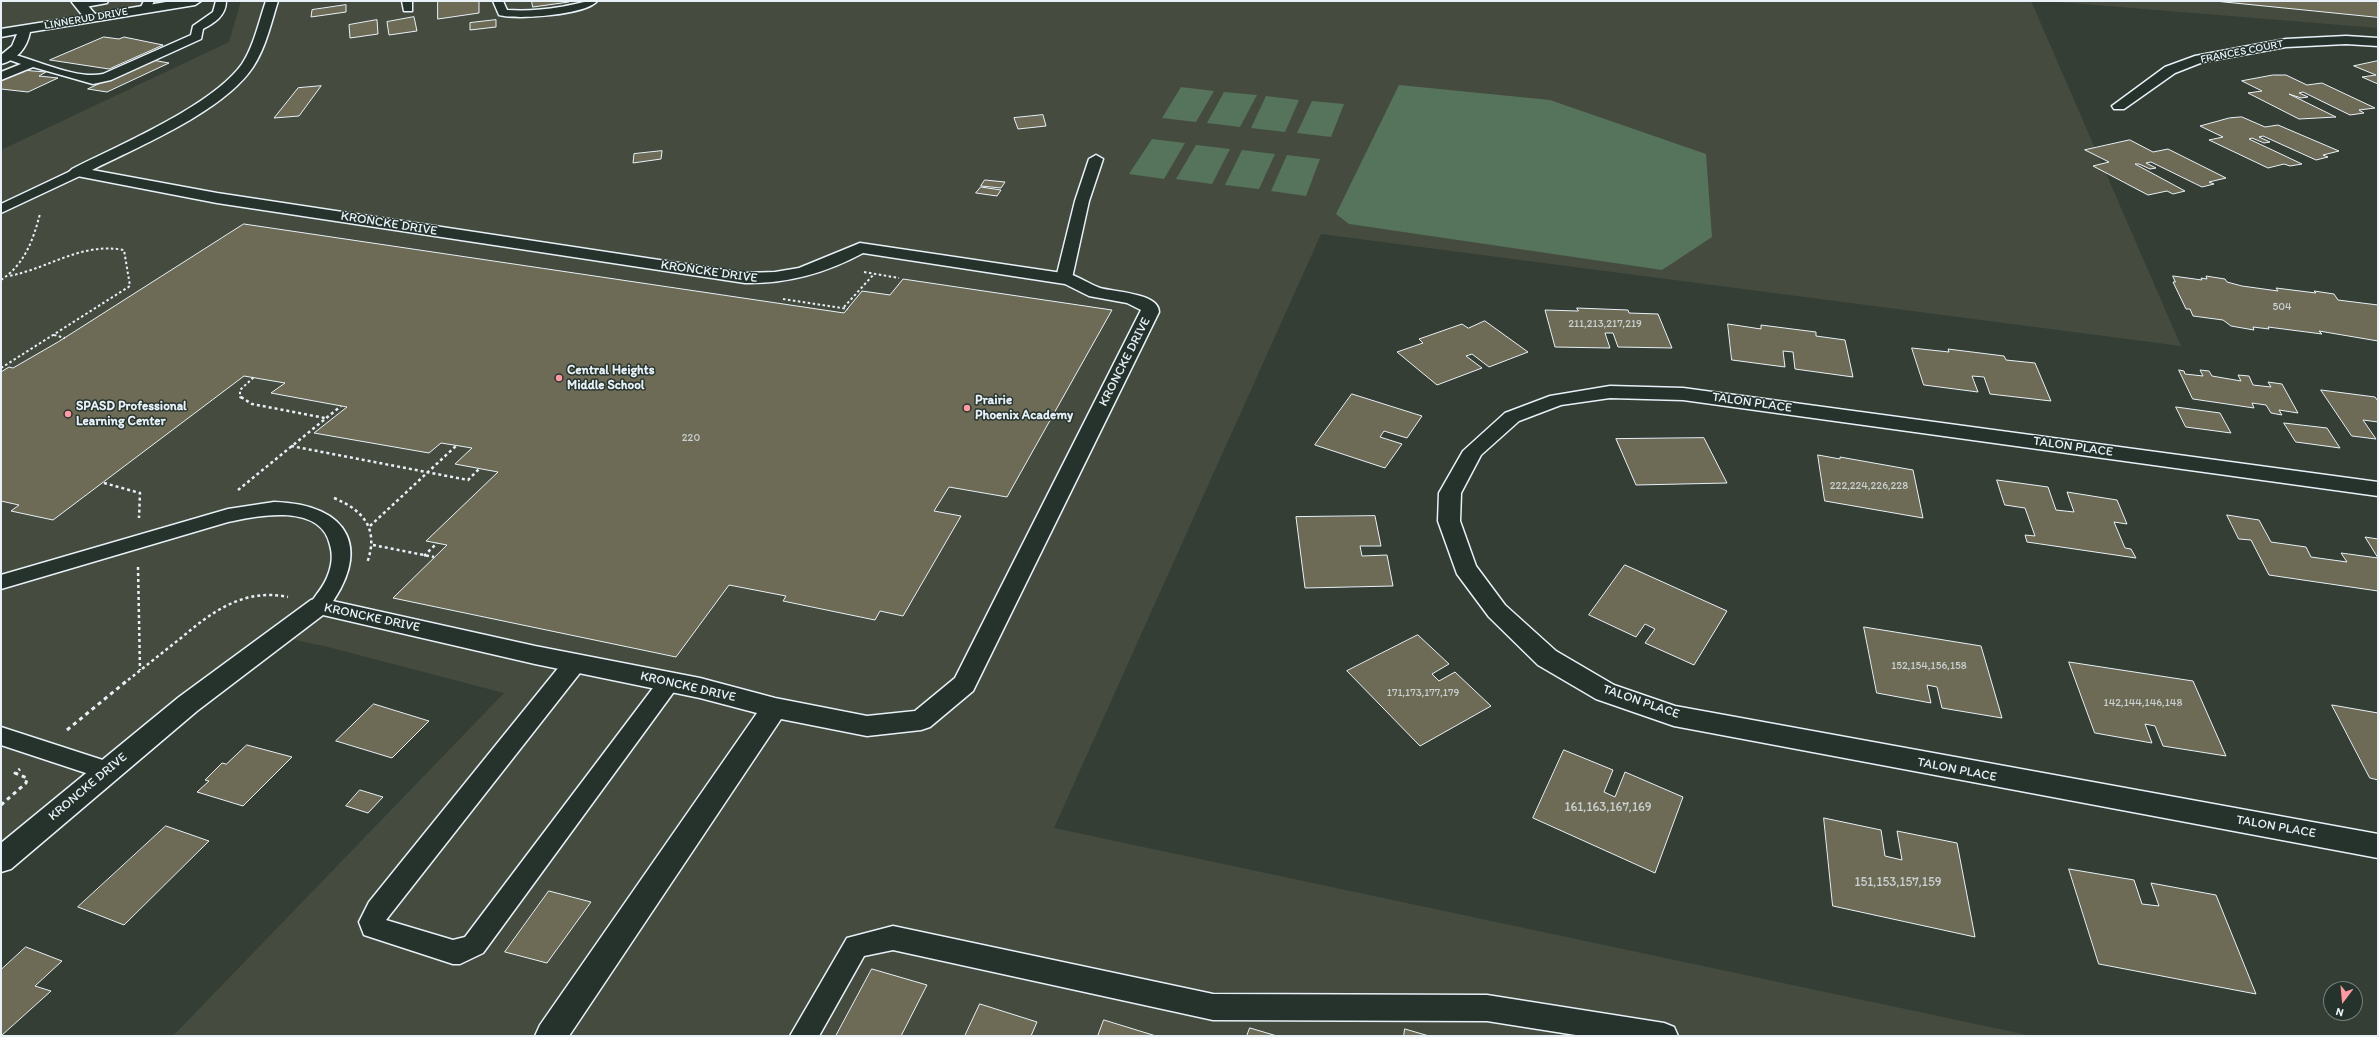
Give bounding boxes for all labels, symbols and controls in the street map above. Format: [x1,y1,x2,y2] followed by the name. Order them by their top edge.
[43,5,129,33] street label: LINNERUD DRIVE
[2199,37,2285,67] street label: FRANCES COURT
[340,209,438,239] street label: KRONCKE DRIVE
[660,257,758,287] street label: KRONCKE DRIVE
[2272,300,2292,314] house number: 504
[1096,315,1154,409] street label: KRONCKE DRIVE
[1568,317,1642,331] house number: 211,213,217,219
[567,363,654,394] place label: Central Heights Middle School
[554,373,564,383] marker: Central Heights Middle School
[1711,390,1793,416] street label: TALON PLACE
[975,393,1073,424] place label: Prairie Phoenix Academy
[76,399,187,430] place label: SPASD Professional Learning Center
[962,403,972,413] marker: Prairie Phoenix Academy
[63,409,73,419] marker: SPASD Professional Learning Center
[682,431,700,445] house number: 220
[2032,434,2114,460] street label: TALON PLACE
[1830,479,1908,493] house number: 222,224,226,228
[323,600,421,636] street label: KRONCKE DRIVE
[1891,659,1967,673] house number: 152,154,156,158
[639,668,737,706] street label: KRONCKE DRIVE
[1600,682,1682,722] street label: TALON PLACE
[1387,686,1459,700] house number: 171,173,177,179
[2104,696,2182,710] house number: 142,144,146,148
[46,750,130,824] street label: KRONCKE DRIVE
[1916,755,1998,785] street label: TALON PLACE
[1564,800,1652,816] house number: 161,163,167,169
[2235,812,2317,842] street label: TALON PLACE
[1854,875,1942,891] house number: 151,153,157,159
[2323,981,2363,1021] north arrow
[2334,1005,2345,1019] text: N

